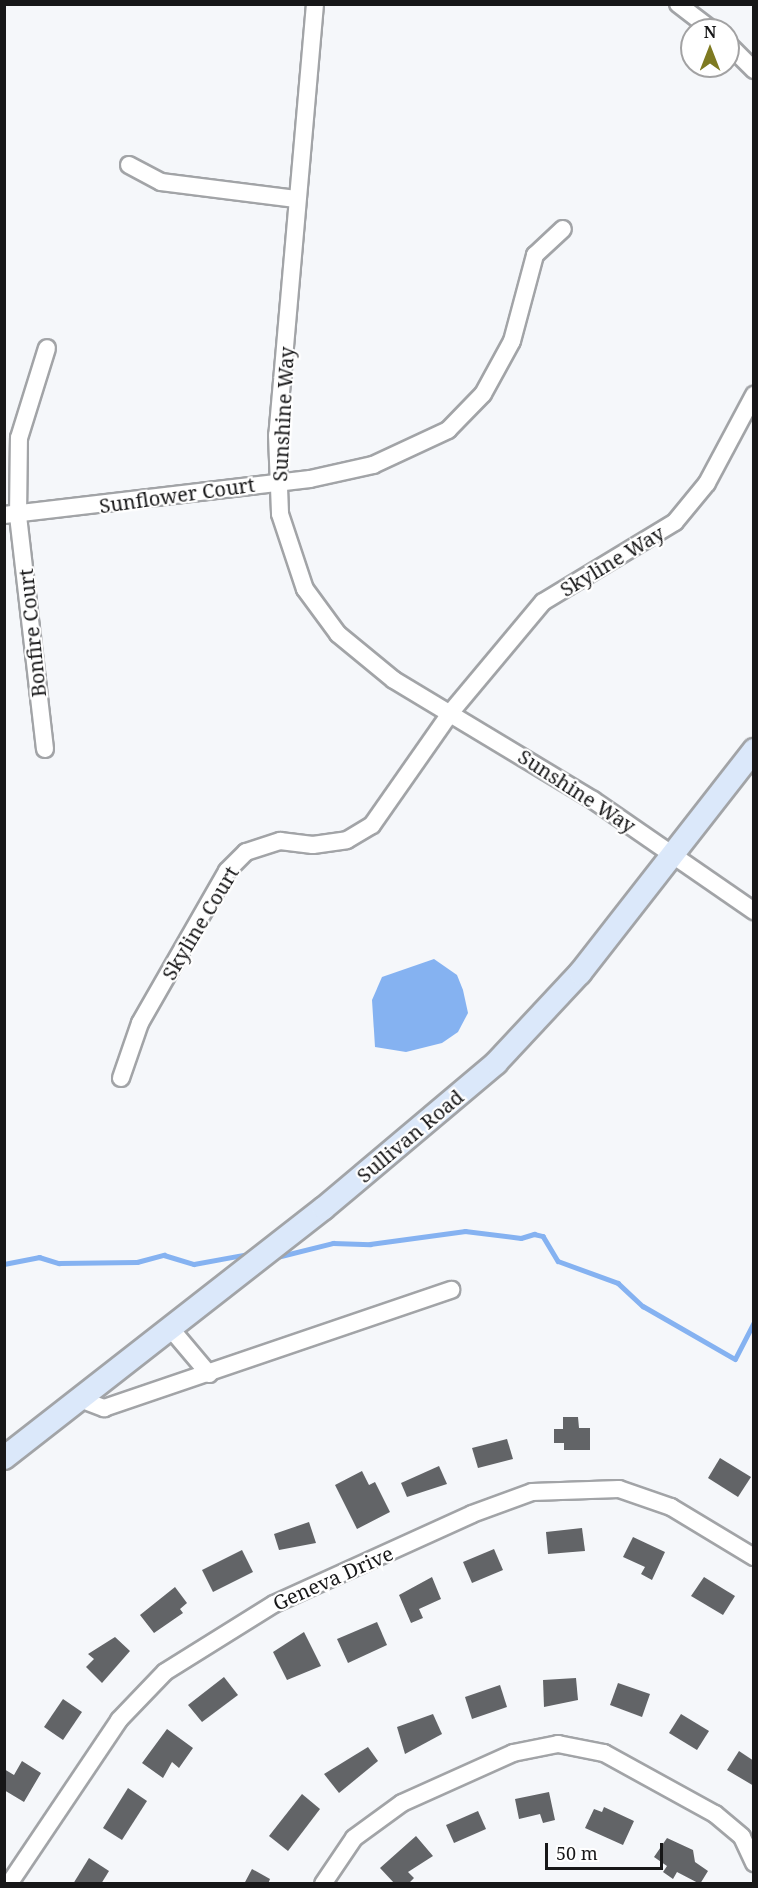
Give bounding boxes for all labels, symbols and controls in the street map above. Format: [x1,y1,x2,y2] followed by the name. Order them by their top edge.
[680,18,740,78] north arrow
[704,21,716,43] text: N
[267,346,299,482] street label: Sunshine Way
[98,472,256,518] street label: Sunflower Court
[556,521,668,601] street label: Skyline Way
[13,568,51,698] street label: Bonfire Court
[514,744,640,838] street label: Sunshine Way
[157,862,243,984] street label: Skyline Court
[352,1085,468,1187] street label: Sullivan Road
[269,1541,397,1615] street label: Geneva Drive
[548,1831,666,1869] scale bar
[556,1841,598,1865] text: 50 m

